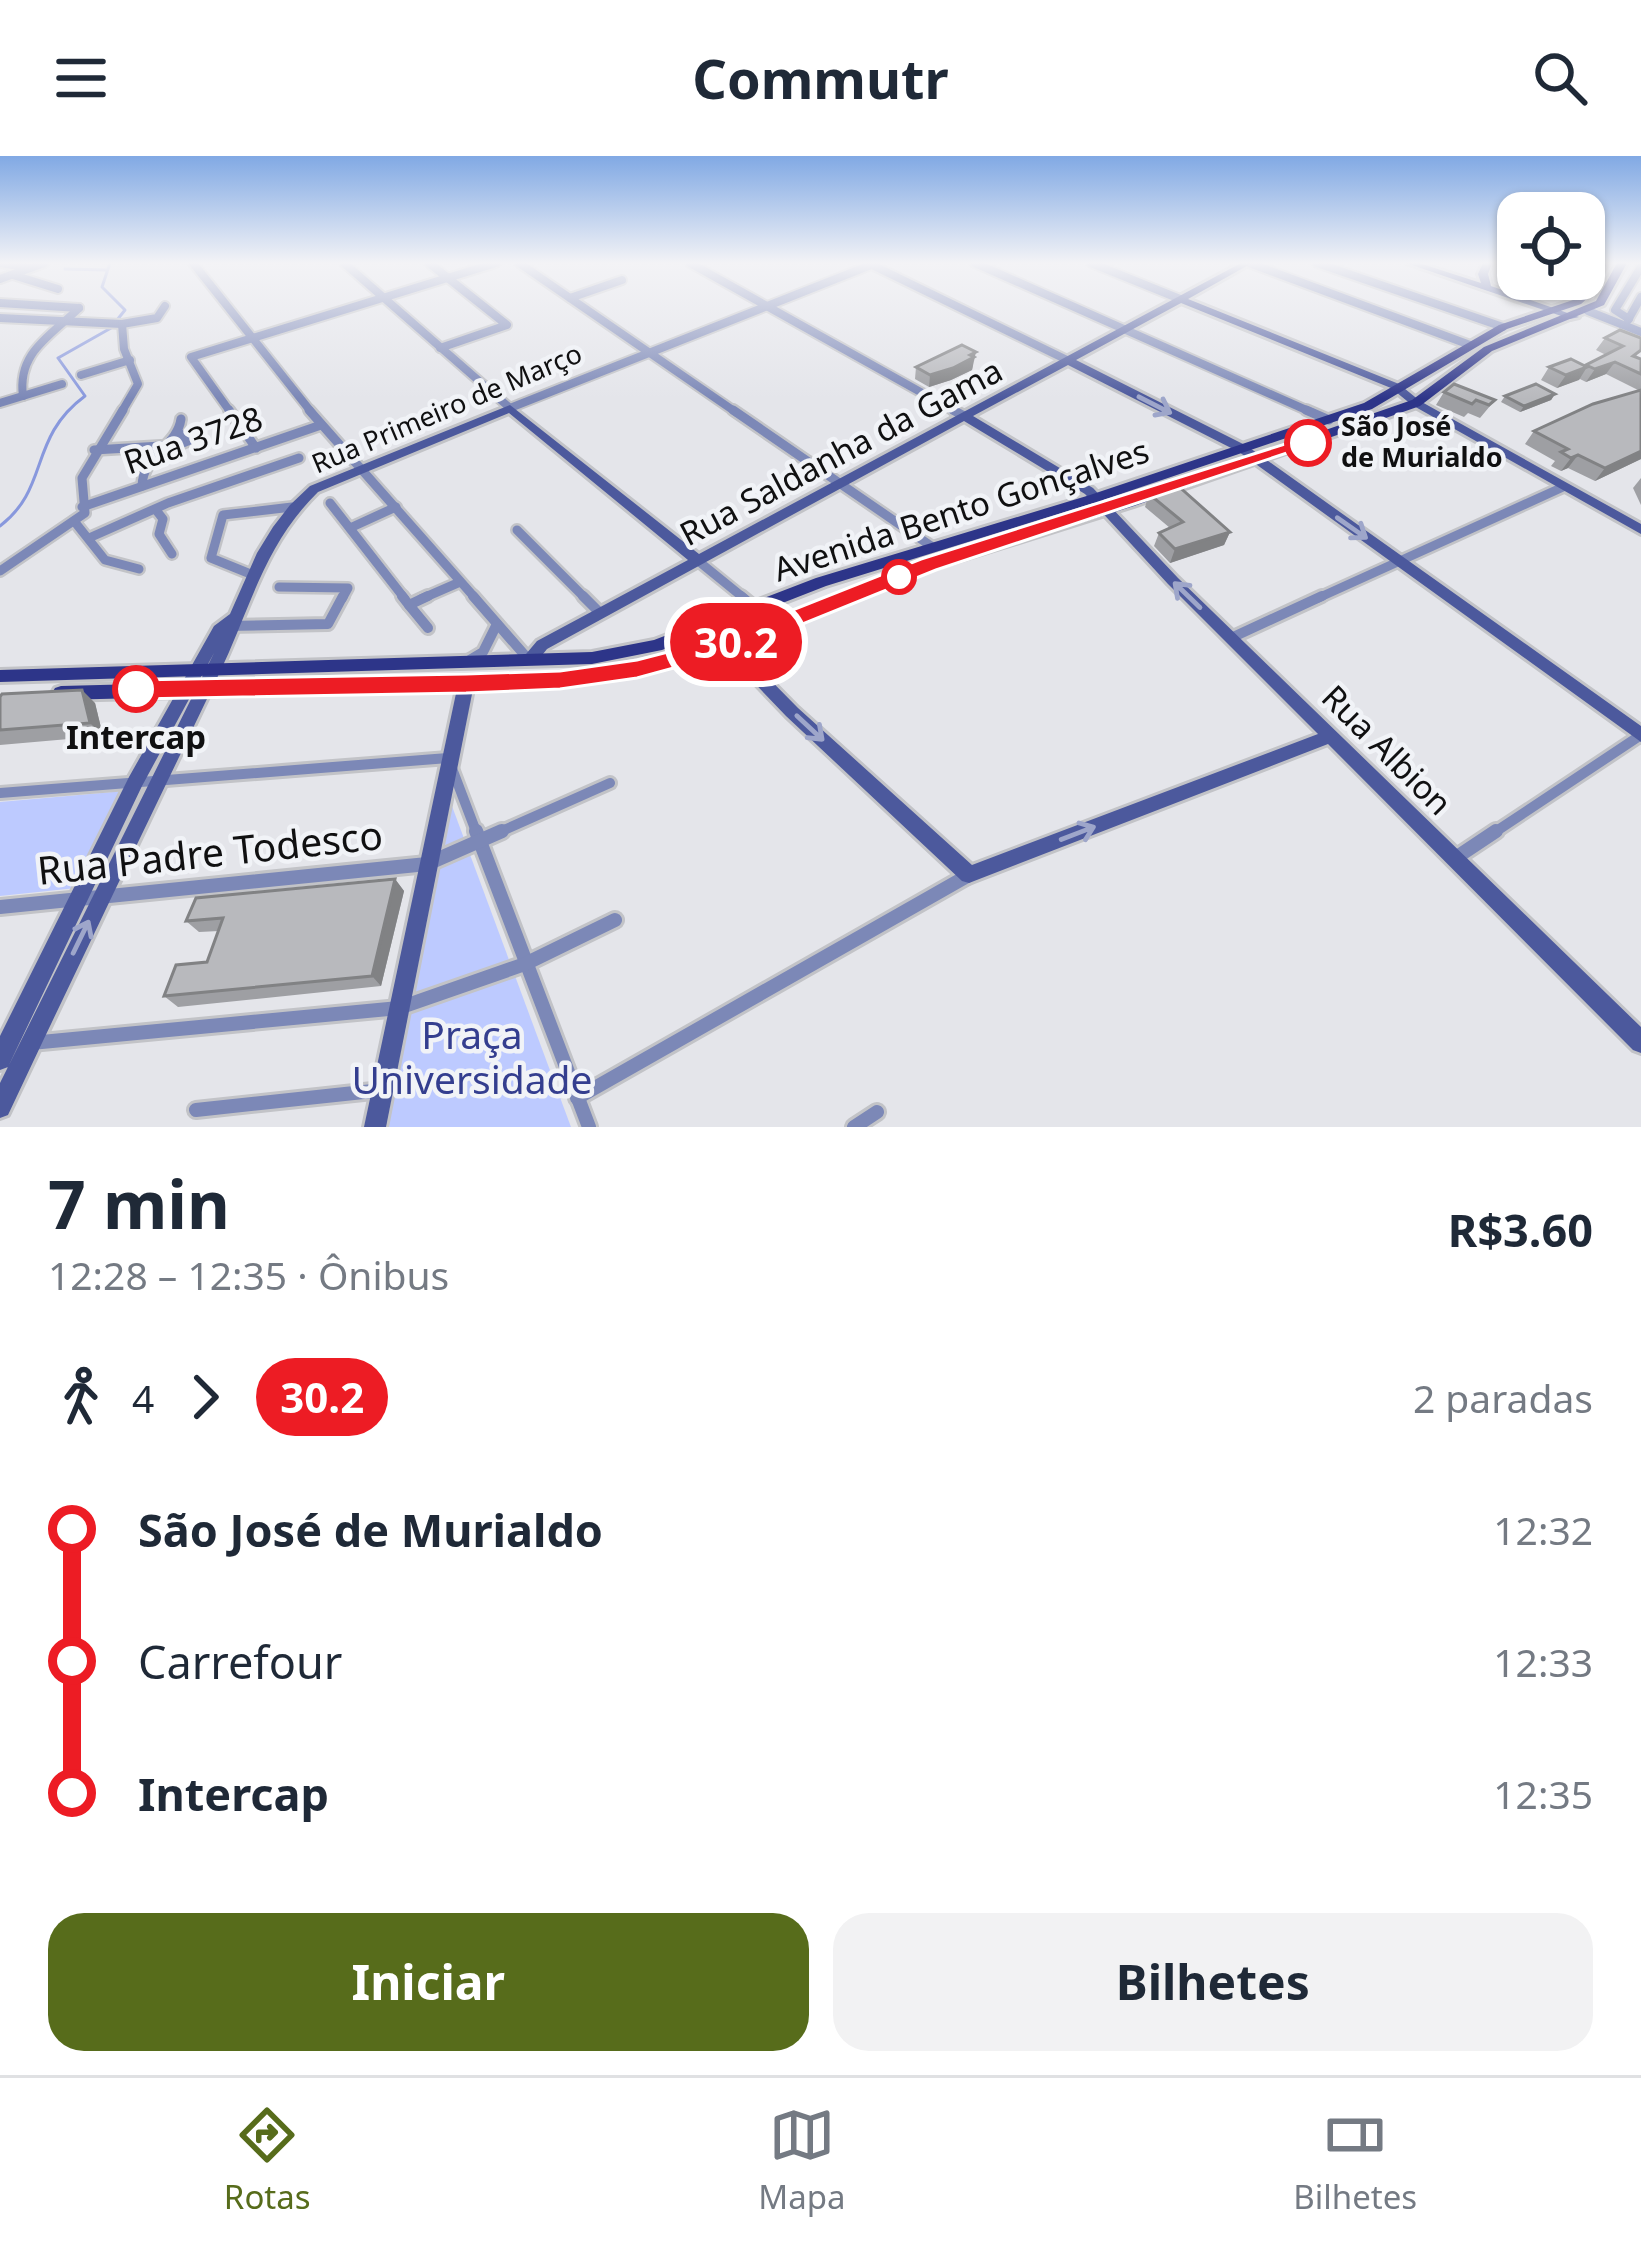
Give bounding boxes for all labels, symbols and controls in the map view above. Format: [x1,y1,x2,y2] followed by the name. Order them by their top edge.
[692,41,949,115] text: Commutr
[48,45,114,111] icon: menu
[1527,45,1593,111] icon: search
[1497,192,1605,300] map controls
[1497,192,1605,300] button: locate
[306,334,587,481] street label: Rua Primeiro de Março
[672,347,1010,556] street label: Rua Saldanha da Gama
[1137,394,1172,417] one-way arrow
[118,395,268,484] street label: Rua 3728
[1341,407,1503,475] place label: São José de Murialdo
[1286,421,1330,465] marker: São José de Murialdo
[767,428,1154,592] street label: Avenida Bento Gonçalves
[1334,515,1368,540] one-way arrow
[883,561,915,593] unlabelled marker
[1173,581,1202,609] one-way arrow
[652,603,820,681] line badge: 30.2
[694,613,778,670] text: 30.2
[114,667,158,711] marker: Intercap
[1312,675,1462,825] street label: Rua Albion
[66,714,206,759] place label: Intercap
[794,714,824,741] one-way arrow
[35,807,385,896] street label: Rua Padre Todesco
[1058,821,1095,843] one-way arrow
[71,920,93,956] one-way arrow
[351,1007,593,1105] park label: Praça Universidade
[48,1158,230,1248] text: 7 min
[1448,1199,1593,1260] text: R$3.60
[48,1248,449,1301] text: 12:28 – 12:35 · Ônibus
[48,1364,114,1430] icon: walk
[172,1364,238,1430] icon: forward
[280,1368,364,1425] text: 30.2
[132,1371,154,1424] text: 4
[1413,1371,1593,1424] text: 2 paradas
[138,1499,603,1560] text: São José de Murialdo
[1493,1503,1593,1556] text: 12:32
[138,1631,342,1692] text: Carrefour
[1493,1635,1593,1688] text: 12:33
[138,1763,329,1824] text: Intercap
[1493,1767,1593,1820] text: 12:35
[48,1913,809,2051] button: Iniciar
[833,1913,1593,2051] button: Bilhetes
[224,2102,311,2219] tab: Rotas
[758,2102,846,2219] tab: Mapa
[1293,2102,1417,2219] tab: Bilhetes

